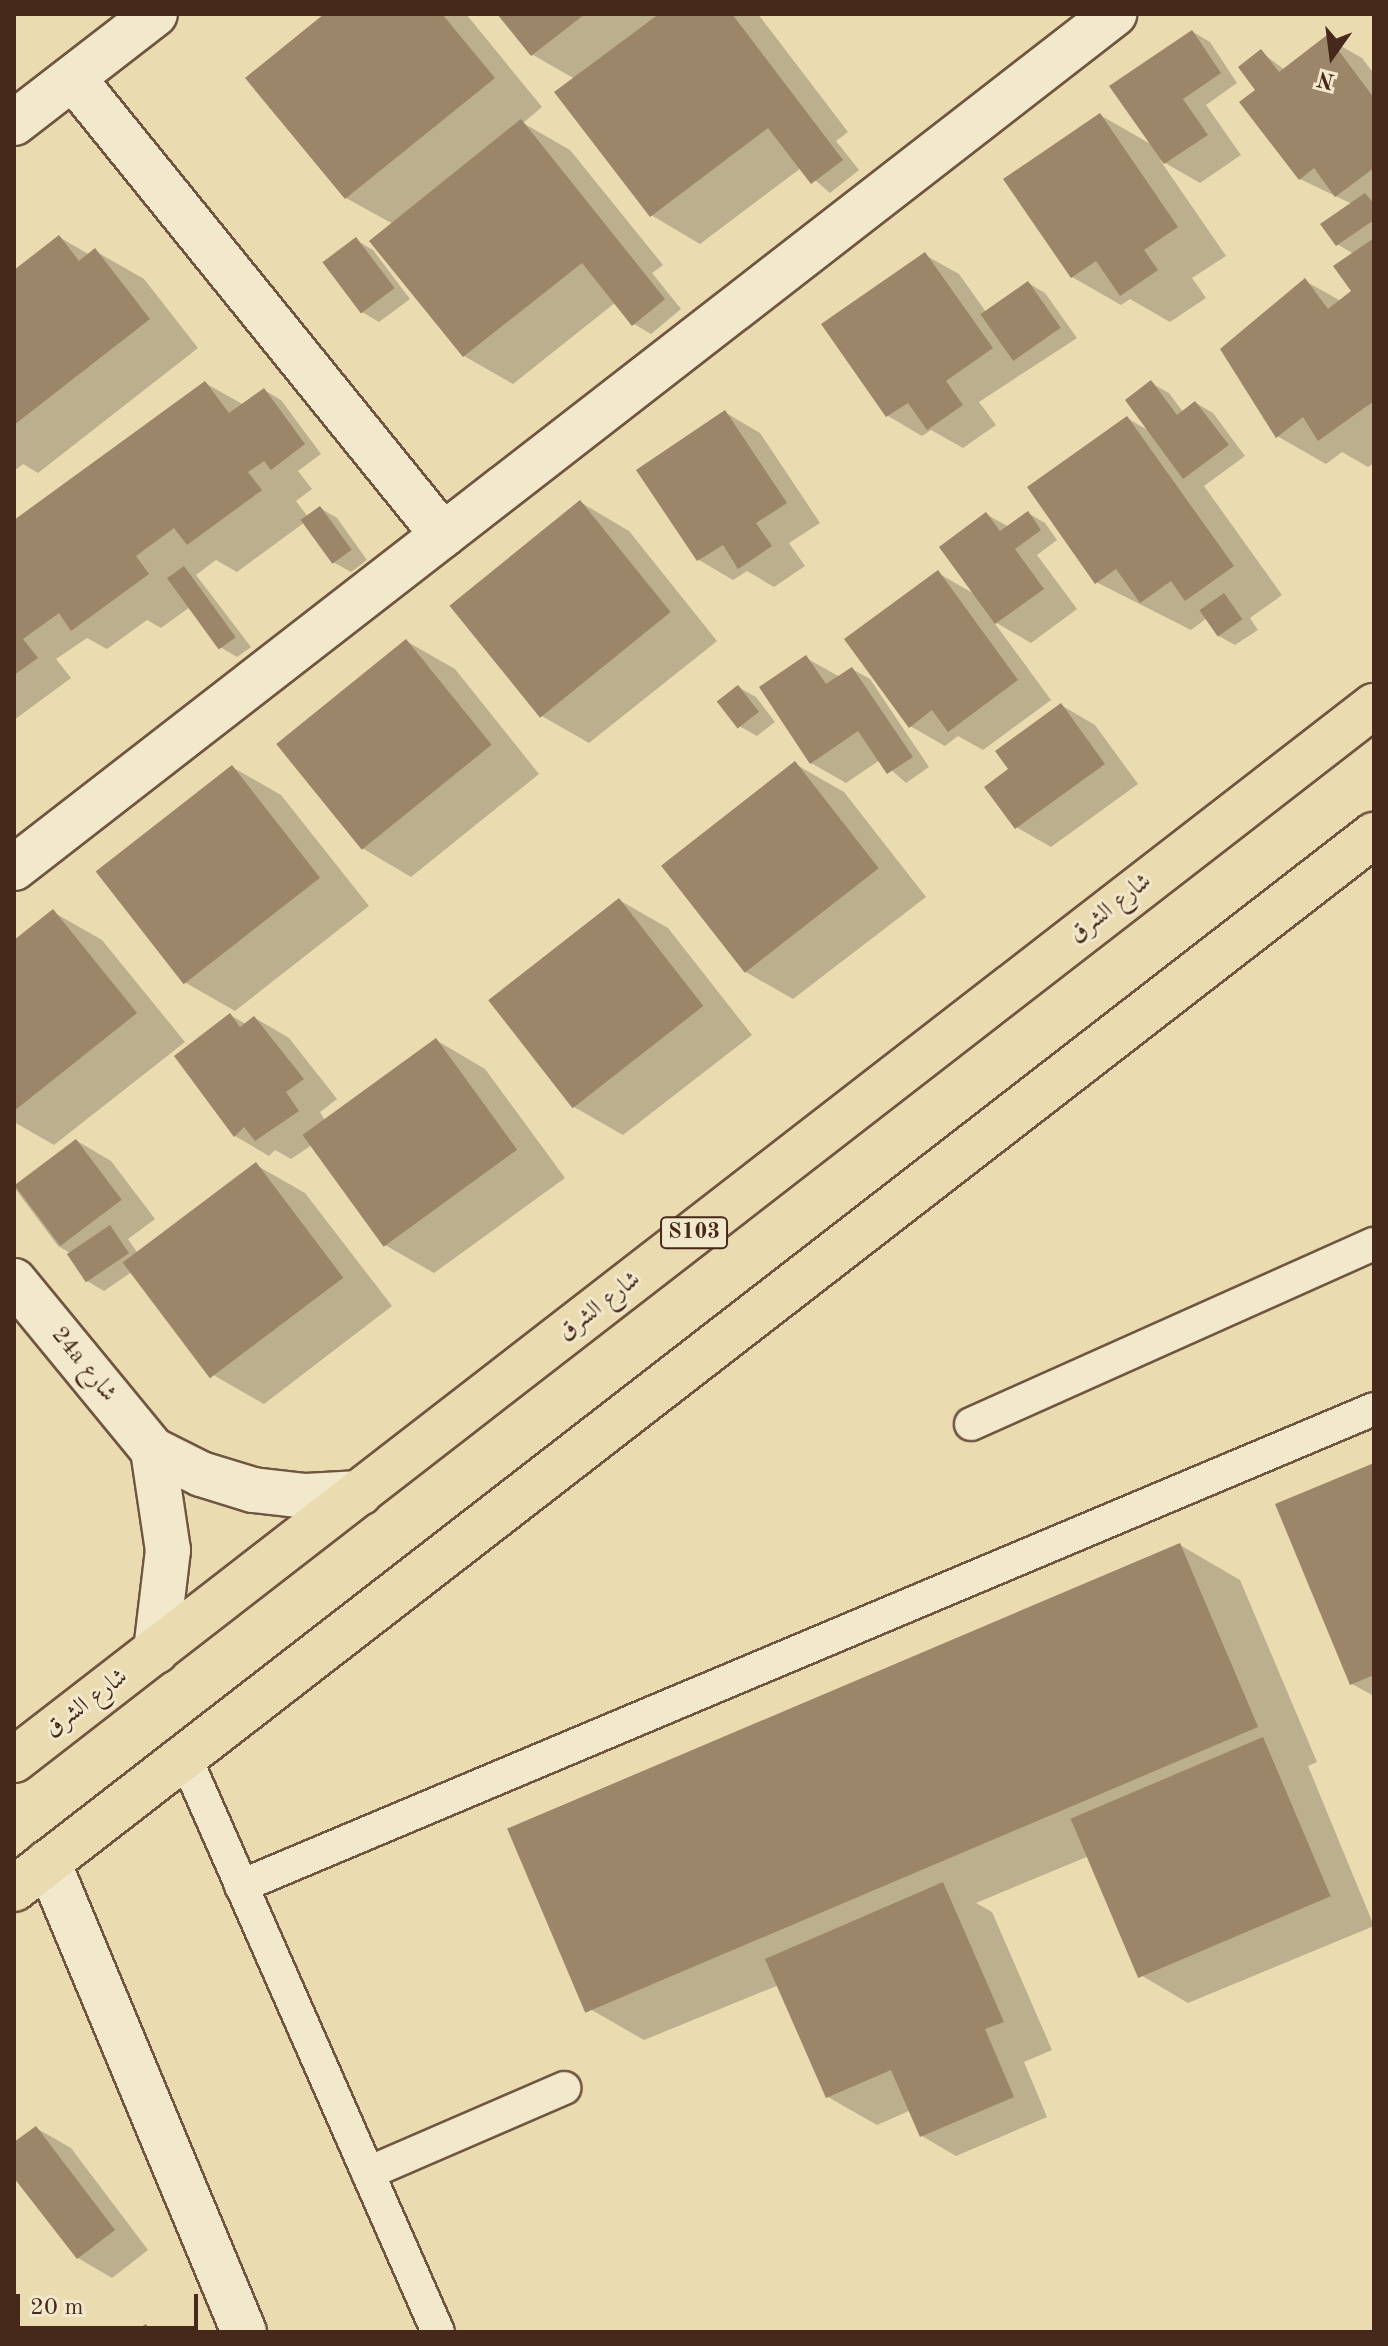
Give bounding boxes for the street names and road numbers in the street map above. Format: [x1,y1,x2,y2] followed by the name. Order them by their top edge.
[1064,868,1158,950] street label: شارع الشرق
[660,1215,728,1251] road number: S103
[553,1266,647,1348] street label: شارع الشرق
[44,1322,122,1408] street label: 24a شارع
[40,1663,134,1745] street label: شارع الشرق

